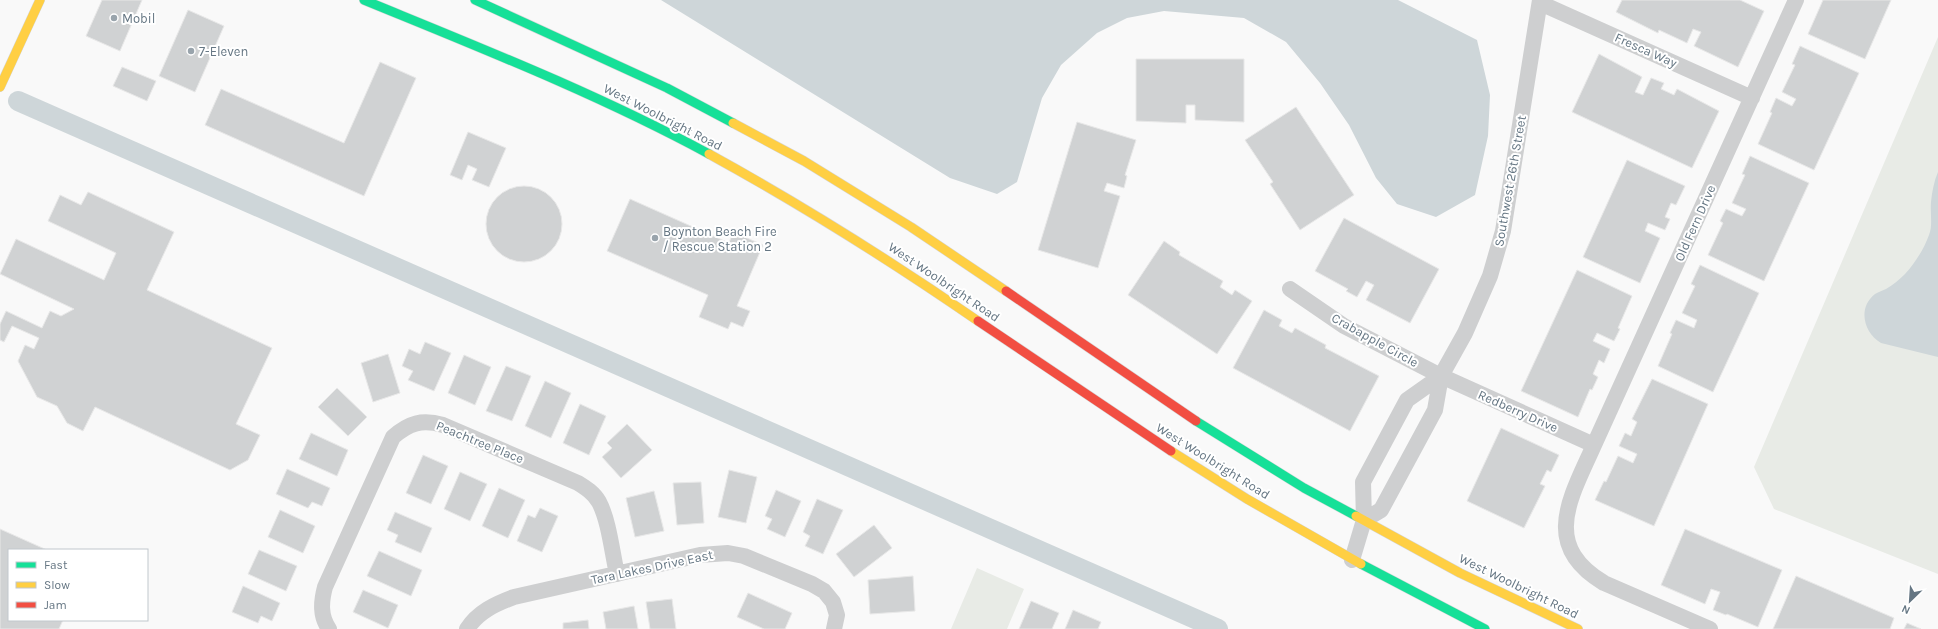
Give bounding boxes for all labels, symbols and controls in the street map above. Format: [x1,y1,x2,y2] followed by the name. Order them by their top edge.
[122,11,155,26] place label: Mobil
[109,13,119,23] marker: Mobil
[1613,30,1679,70] street label: Fresca Way
[199,44,248,59] place label: 7-Eleven
[186,46,196,56] marker: 7-Eleven
[601,81,725,153] street label: West Woolbright Road
[1491,114,1529,248] street label: Southwest 26th Street
[1671,182,1719,263] street label: Old Fern Drive
[663,224,777,254] place label: Boynton Beach Fire / Rescue Station 2
[650,233,660,243] marker: Boynton Beach Fire / Rescue Station 2
[885,239,1003,325] street label: West Woolbright Road
[1329,310,1421,370] street label: Crabapple Circle
[1476,387,1560,435] street label: Redberry Drive
[434,418,526,466] street label: Peachtree Place
[1153,420,1273,502] street label: West Woolbright Road
[590,547,714,587] street label: Tara Lakes Drive East
[8,549,148,621] legend
[1457,551,1581,621] street label: West Woolbright Road
[44,558,68,572] text: Fast
[44,578,70,592] text: Slow
[1890,581,1930,621] north arrow
[44,598,67,612] text: Jam
[1900,602,1912,617] text: N

